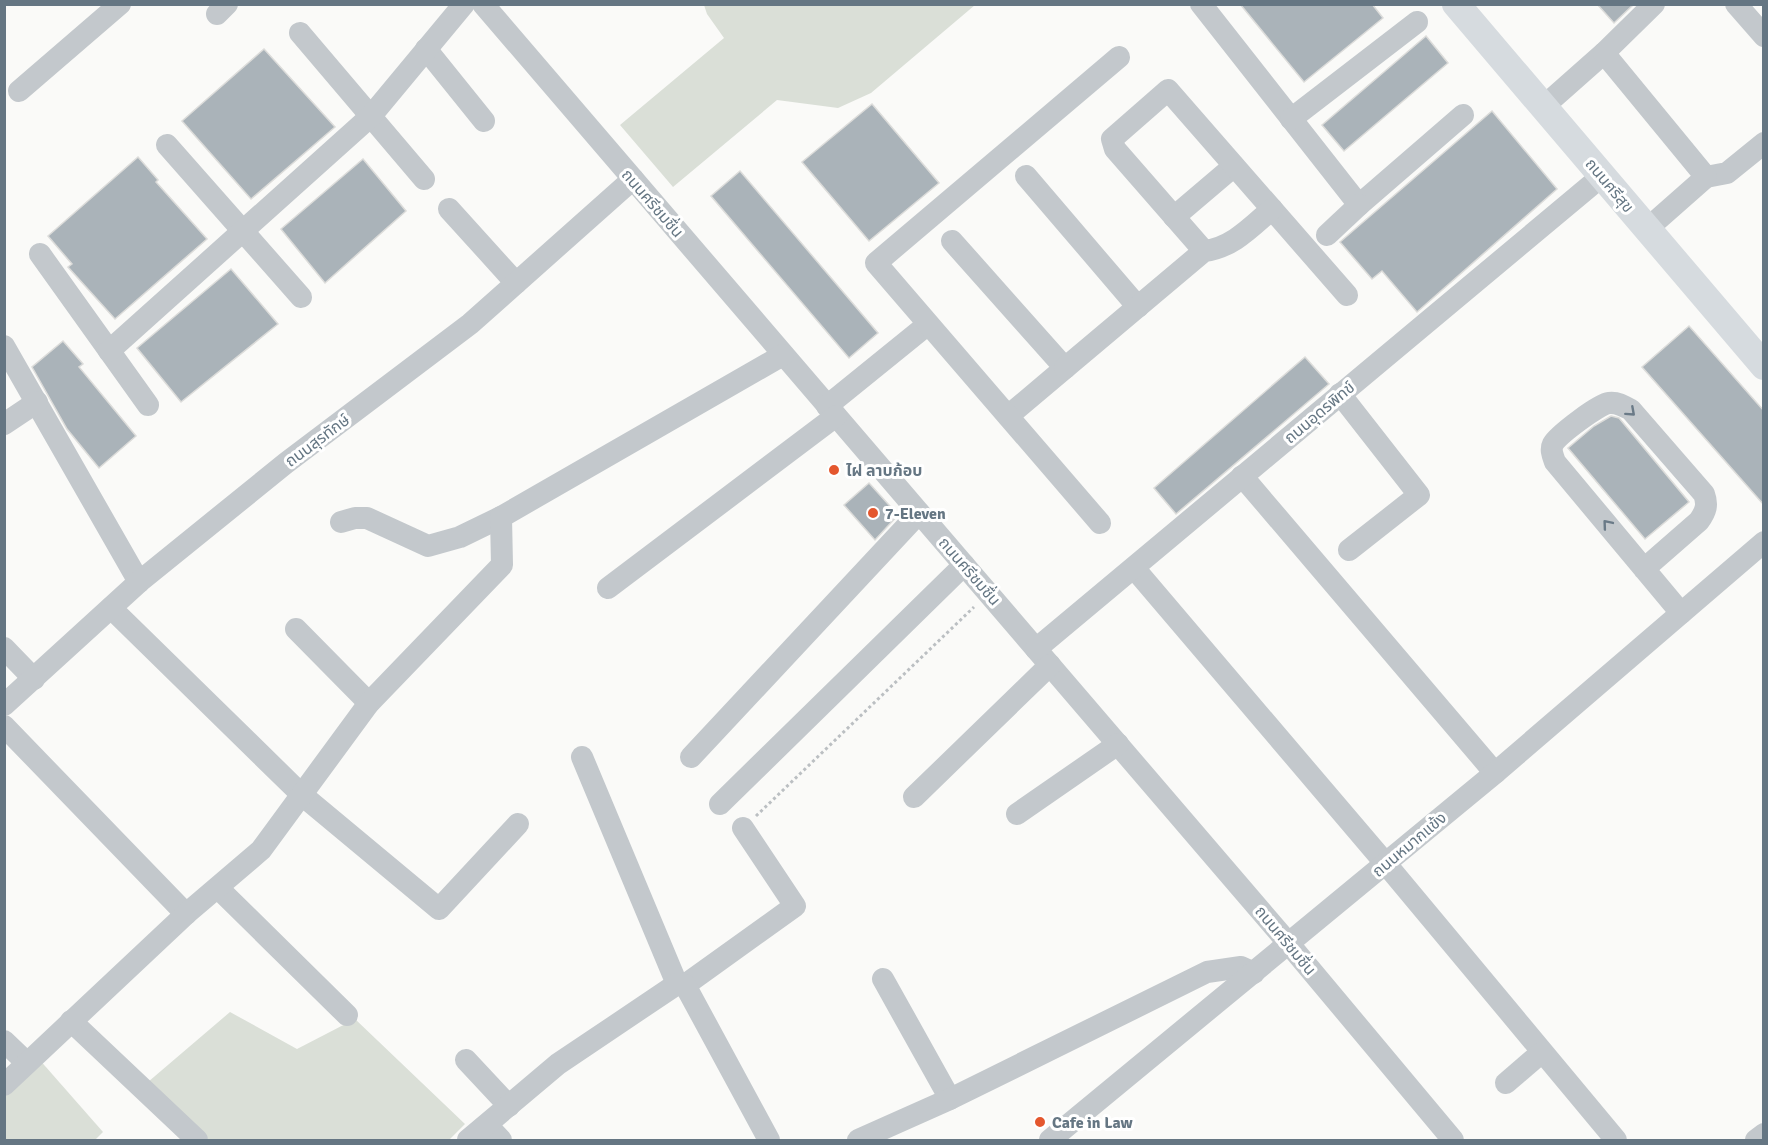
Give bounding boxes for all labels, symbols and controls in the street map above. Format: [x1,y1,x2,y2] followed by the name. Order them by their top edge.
[1581,154,1638,217] street label: ถนนศรีสุข
[617,164,689,242] street label: ถนนศรีชมชื่น
[1280,377,1359,448] street label: ถนนอุดรพิทข์
[1624,405,1635,416] one-way arrow
[281,410,354,472] street label: ถนนสุรทักษ์
[846,461,922,481] place label: ไฝ ลาบก้อบ
[827,463,841,477] marker: ไฝ ลาบก้อบ
[885,504,946,524] place label: 7-Eleven
[866,506,880,520] marker: 7-Eleven
[1603,520,1614,531] one-way arrow
[934,532,1006,610] street label: ถนนศรีชมชื่น
[1368,808,1451,882] street label: ถนนหมากแข้ง
[1250,901,1322,979] street label: ถนนศรีชมชื่น
[1052,1113,1134,1133] place label: Cafe in Law
[1033,1115,1047,1129] marker: Cafe in Law

